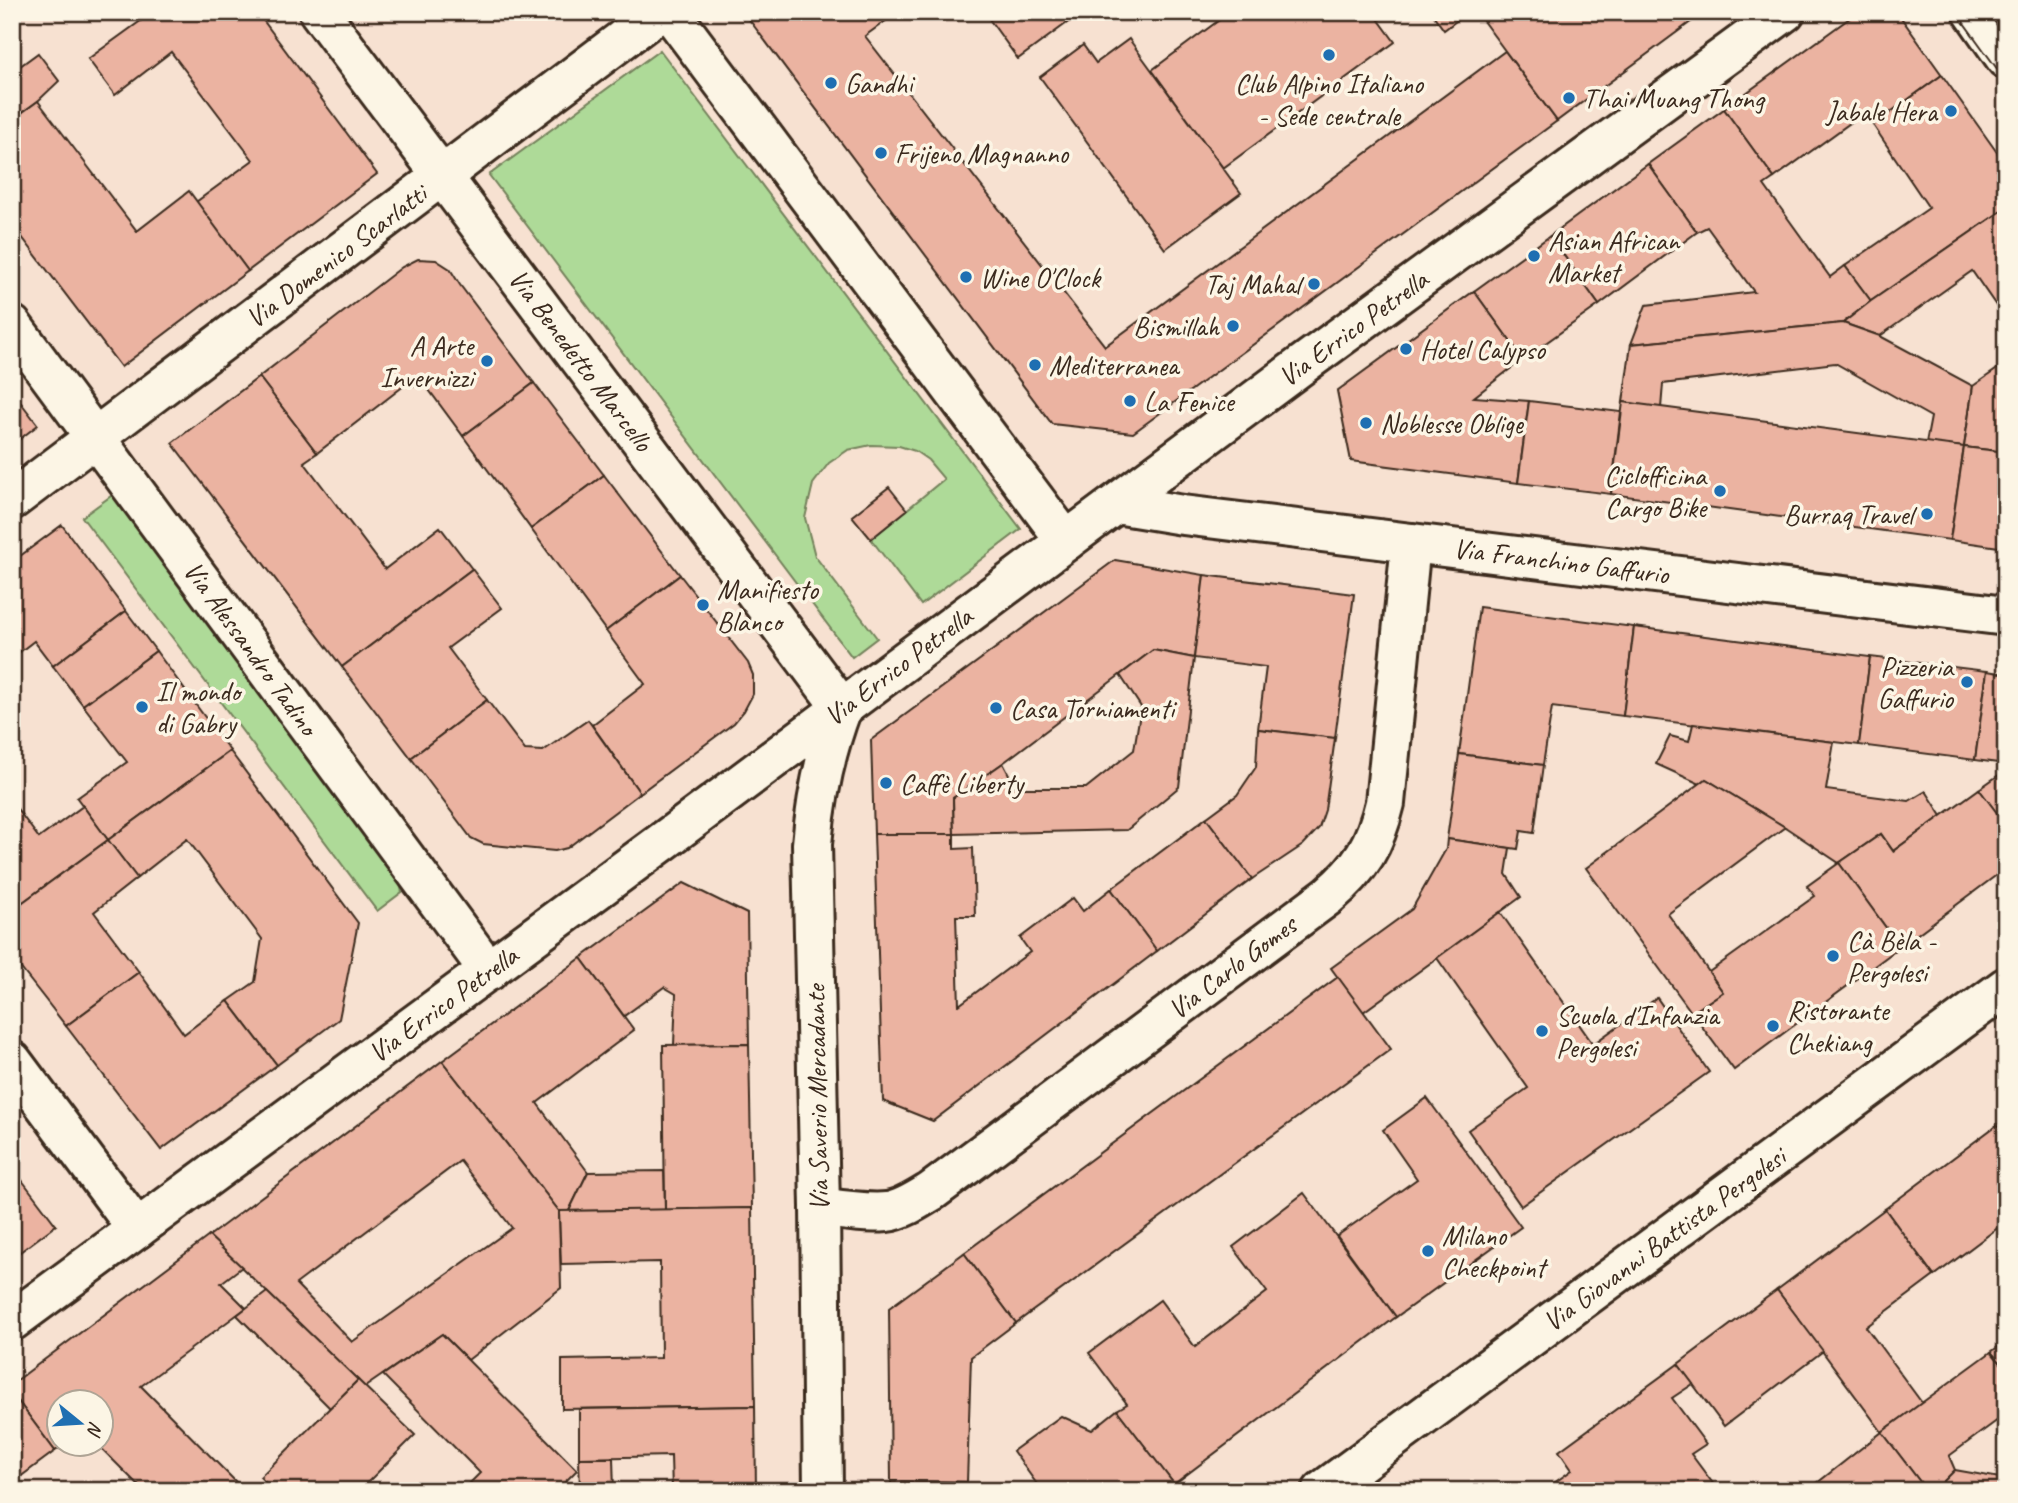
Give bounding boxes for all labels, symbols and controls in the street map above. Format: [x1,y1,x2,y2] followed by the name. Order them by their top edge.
[1321,47,1337,63] marker: Club Alpino Italiano - Sede centrale
[845,66,916,101] place label: Gandhi
[1235,66,1425,133] place label: Club Alpino Italiano - Sede centrale
[823,75,839,91] marker: Gandhi
[1583,81,1766,116] place label: Thai Muang Thong
[1561,90,1577,106] marker: Thai Muang Thong
[1824,94,1939,129] place label: Jabale Hera
[1943,103,1959,119] marker: Jabale Hera
[895,136,1070,171] place label: Frijeno Magnanno
[873,145,889,161] marker: Frijeno Magnanno
[238,174,436,336] street label: Via Domenico Scarlatti
[1548,223,1681,290] place label: Asian African Market
[1526,248,1542,264] marker: Asian African Market
[980,260,1102,295] place label: Wine O'Clock
[1271,261,1436,394] street label: Via Errico Petrella
[501,262,662,460] street label: Via Benedetto Marcello
[1205,267,1305,302] place label: Taj Mahal
[958,269,974,285] marker: Wine O'Clock
[1306,276,1322,292] marker: Taj Mahal
[1133,309,1220,344] place label: Bismillah
[1225,318,1241,334] marker: Bismillah
[380,328,477,395] place label: A Arte Invernizzi
[1420,332,1547,367] place label: Hotel Calypso
[1398,341,1414,357] marker: Hotel Calypso
[1049,348,1181,383] place label: Mediterranea
[479,353,495,369] marker: A Arte Invernizzi
[1027,357,1043,373] marker: Mediterranea
[1144,384,1235,419] place label: La Fenice
[1122,393,1138,409] marker: La Fenice
[1380,406,1525,441] place label: Noblesse Oblige
[1358,415,1374,431] marker: Noblesse Oblige
[1604,458,1708,525] place label: Ciclofficina Cargo Bike
[1712,483,1728,499] marker: Ciclofficina Cargo Bike
[1784,497,1918,532] place label: Burraq Travel
[1919,506,1935,522] marker: Burraq Travel
[1451,530,1673,592] street label: Via Franchino Gaffurio
[176,554,328,744] street label: Via Alessandro Tadino
[717,572,820,639] place label: Manifiesto Blanco
[695,597,711,613] marker: Manifiesto Blanco
[817,598,980,733] street label: Via Errico Petrella
[1878,649,1955,716] place label: Pizzeria Gaffurio
[156,674,243,741] place label: Il mondo di Gabry
[1959,674,1975,690] marker: Pizzeria Gaffurio
[1010,691,1178,726] place label: Casa Torniamenti
[134,699,150,715] marker: Il mondo di Gabry
[988,700,1004,716] marker: Casa Torniamenti
[900,766,1025,801] place label: Caffè Liberty
[878,775,894,791] marker: Caffè Liberty
[1161,906,1305,1027] street label: Via Carlo Gomes
[1847,923,1938,990] place label: Cà Bèla - Pergolesi
[361,937,526,1070] street label: Via Errico Petrella
[1825,948,1841,964] marker: Cà Bèla - Pergolesi
[797,983,836,1211] street label: Via Saverio Mercadante
[1787,993,1890,1060] place label: Ristorante Chekiang
[1556,998,1721,1065] place label: Scuola d'Infanzia Pergolesi
[1765,1018,1781,1034] marker: Ristorante Chekiang
[1534,1023,1550,1039] marker: Scuola d'Infanzia Pergolesi
[1536,1137,1795,1339] street label: Via Giovanni Battista Pergolesi
[1442,1218,1549,1285] place label: Milano Checkpoint
[1420,1243,1436,1259] marker: Milano Checkpoint
[46,1388,116,1458] north arrow
[81,1419,108,1440] text: N

